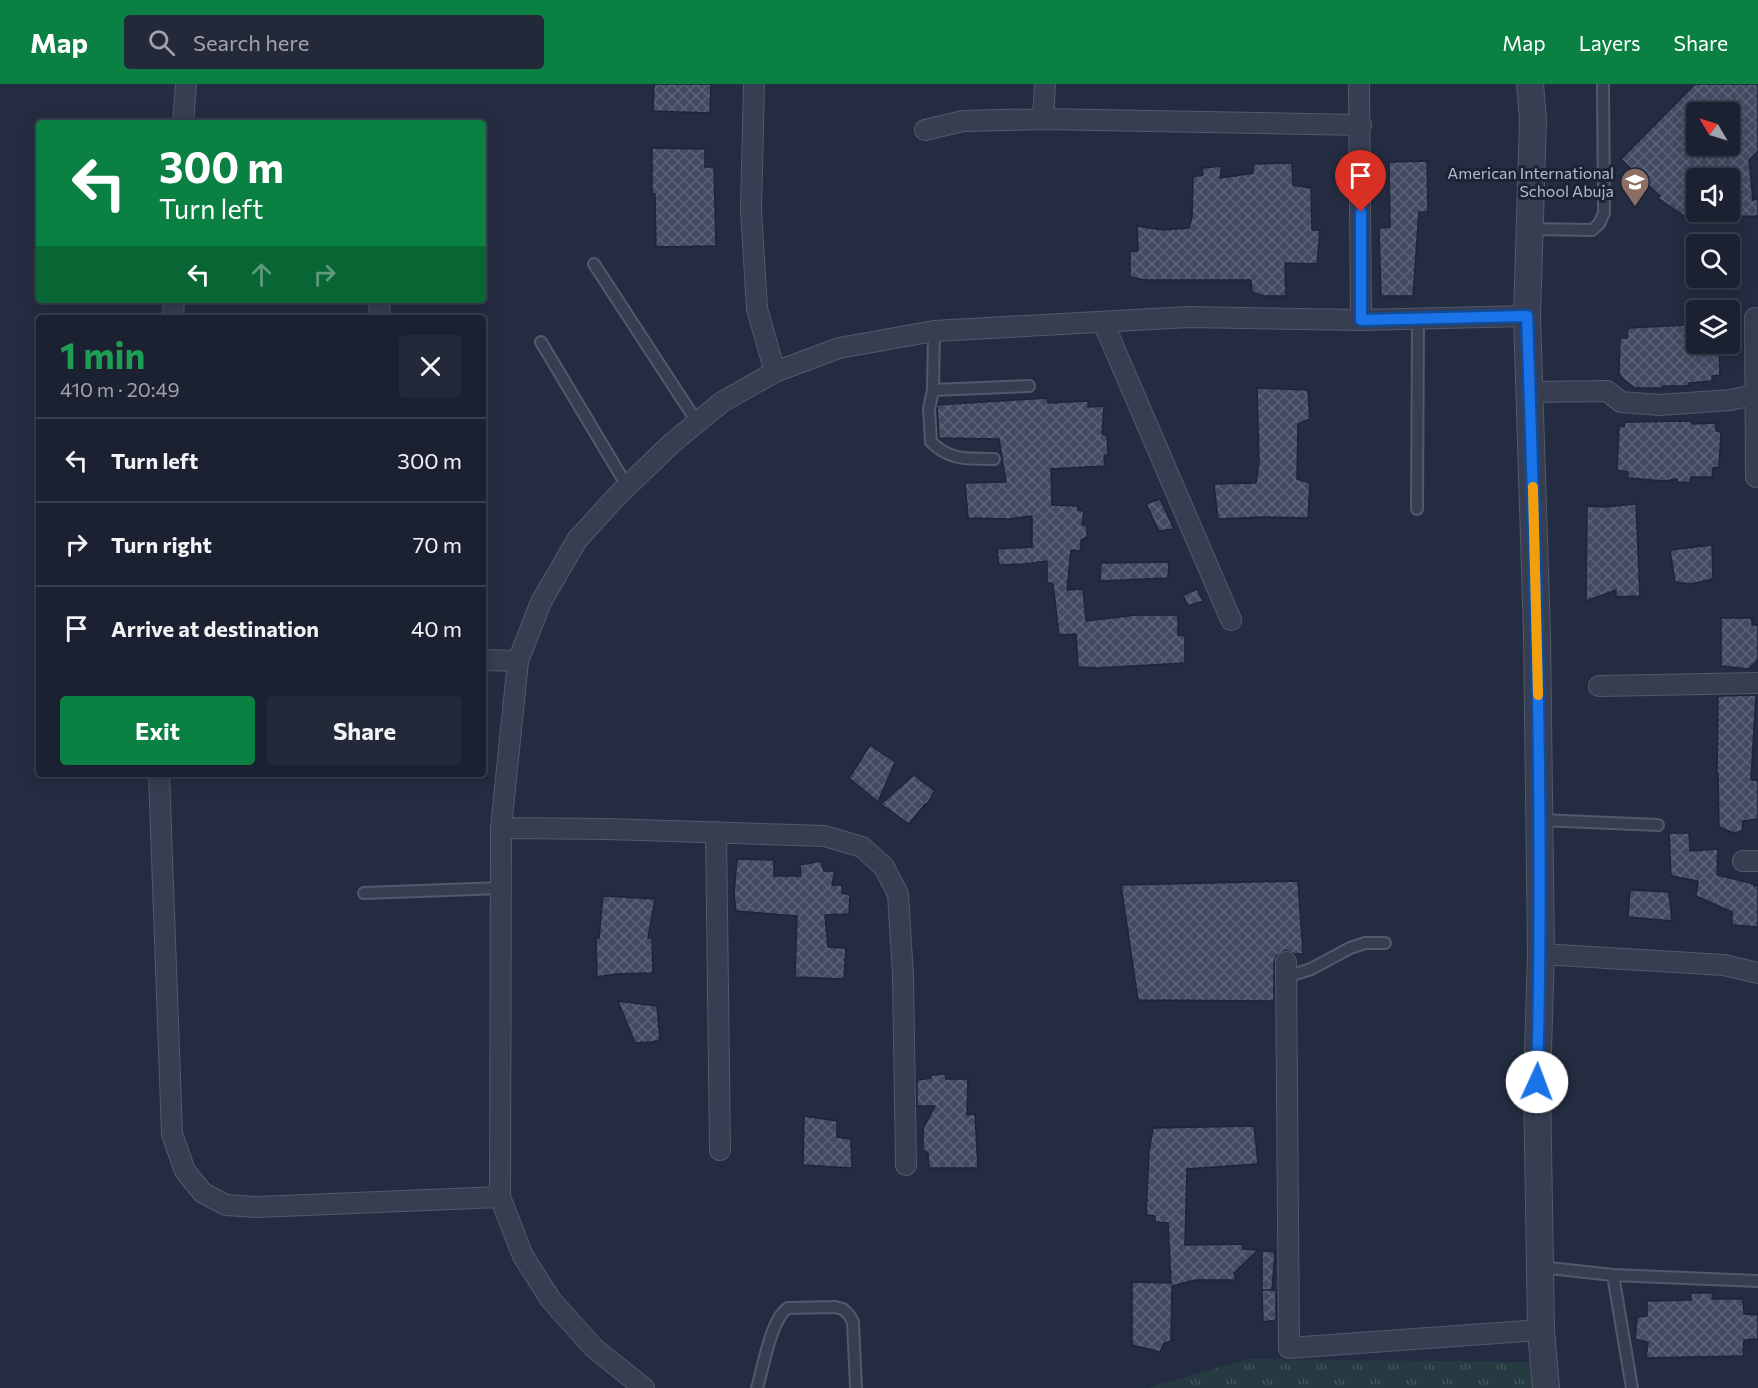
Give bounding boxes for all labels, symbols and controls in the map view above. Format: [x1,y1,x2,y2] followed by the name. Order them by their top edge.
[124,15,544,69] search box
[30,25,88,59] text: Map
[145,26,178,59] icon: search
[193,29,309,56] text: Search here
[1502,30,1546,55] text: Map
[1579,30,1641,55] text: Layers
[1674,30,1728,55] text: Share
[1686,102,1740,156] north arrow
[1686,102,1740,354] map controls
[159,140,284,192] text: 300 m
[60,144,138,222] icon: left
[1335,150,1386,212] pin
[1344,159,1377,192] icon: arrive
[1447,163,1614,200] place label: American International School Abuja
[1619,166,1651,208] school or university icon: American International School Abuja
[1686,168,1740,222] button: sound
[159,192,263,225] text: Turn left
[1686,234,1740,288] button: search
[182,258,215,291] icon: left
[245,258,278,291] icon: ahead
[308,258,341,291] icon: right
[1686,300,1740,354] button: layers
[60,332,145,376] text: 1 min
[399,335,462,398] button: close
[60,377,180,401] text: 410 m · 20:49
[60,444,93,477] icon: left
[111,447,198,474] text: Turn left
[397,447,462,474] text: 300 m
[60,528,93,561] icon: right
[111,531,212,558] text: Turn right
[413,531,462,558] text: 70 m
[60,612,93,645] icon: arrive
[111,615,319,642] text: Arrive at destination
[411,615,462,642] text: 40 m
[60,696,255,765] button: Exit
[267,696,462,765] button: Share
[1505,1050,1569,1114] position arrow

